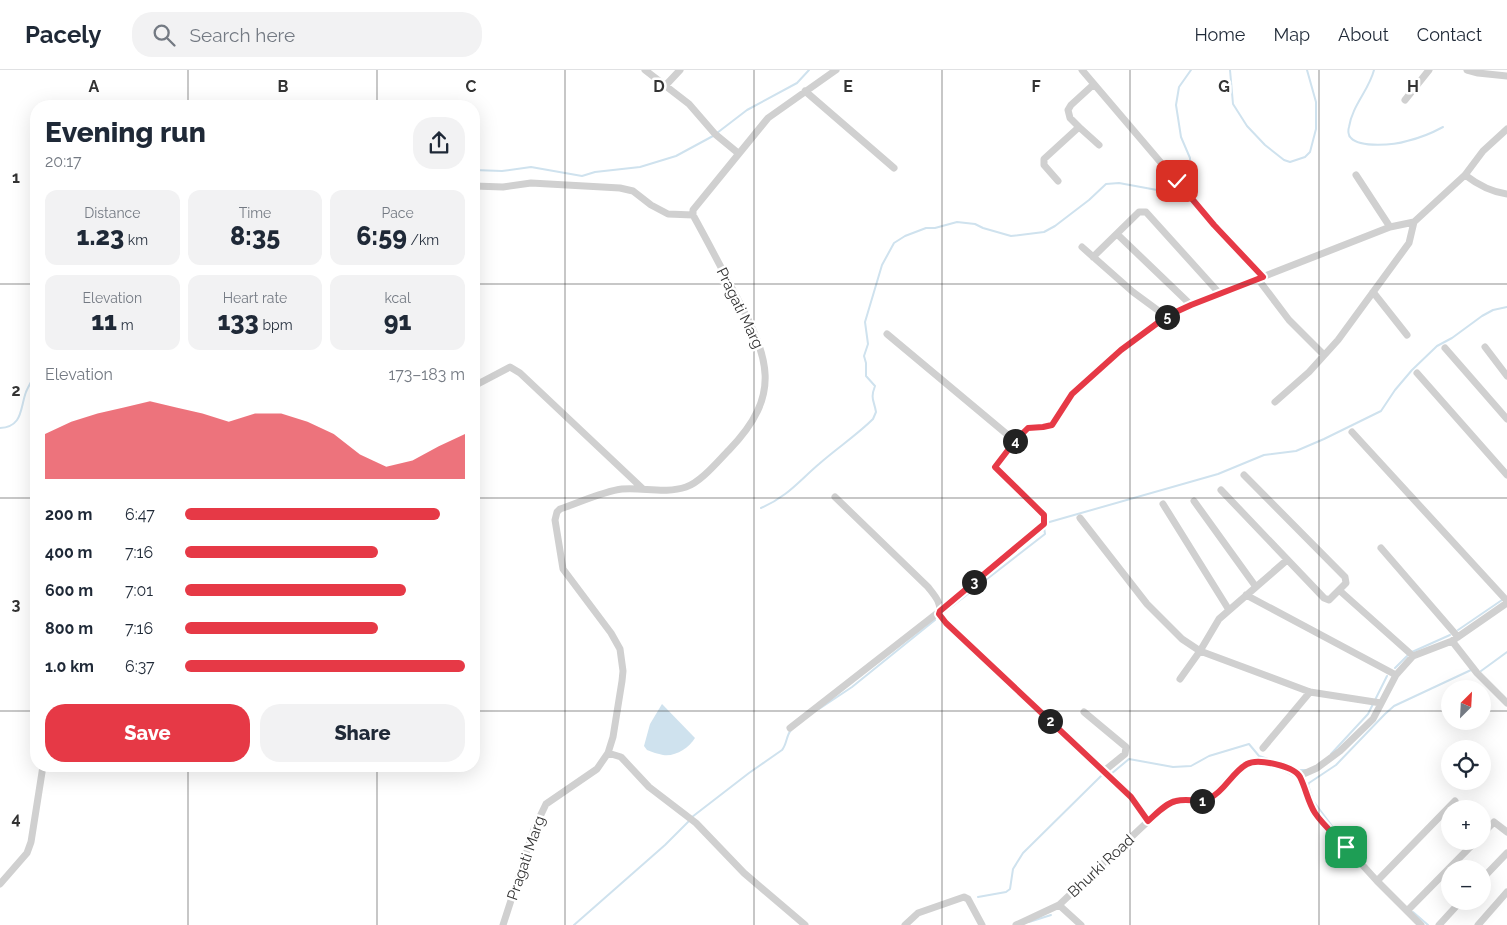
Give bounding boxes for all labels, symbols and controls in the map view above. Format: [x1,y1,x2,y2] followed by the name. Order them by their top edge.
[132,12,482,57] search box
[25,20,102,49] text: Pacely
[150,21,178,49] icon: search
[190,24,295,46] text: Search here
[1194,24,1245,45] text: Home
[1273,24,1310,45] text: Map
[1338,24,1389,45] text: About
[1417,24,1482,45] text: Contact
[89,77,100,96] text: A
[278,77,289,96] text: B
[466,77,477,96] text: C
[653,77,665,96] text: D
[843,77,853,96] text: E
[1031,77,1041,96] text: F
[1218,77,1230,96] text: G
[1407,77,1419,96] text: H
[45,116,206,149] text: Evening run
[413,117,465,169] button: share
[45,152,81,171] text: 20:17
[1156,160,1198,202] pin
[1163,167,1191,195] icon: check
[12,168,20,187] text: 1
[84,205,140,221] text: Distance
[239,205,271,221] text: Time
[382,205,414,221] text: Pace
[77,221,124,251] text: 1.23
[230,221,280,251] text: 8:35
[356,221,407,251] text: 6:59
[124,232,148,248] text: km
[407,232,439,248] text: /km
[713,265,767,351] street label: Pragati Marg
[83,290,142,306] text: Elevation
[223,290,287,306] text: Heart rate
[385,290,411,306] text: kcal
[1154,304,1180,330] pin: 5
[91,306,117,336] text: 11
[217,306,259,336] text: 133
[384,306,412,336] text: 91
[1164,309,1171,325] text: 5
[117,317,134,333] text: m
[259,317,293,333] text: bpm
[45,365,113,384] text: Elevation
[388,365,465,384] text: 173–183 m
[11,381,21,400] text: 2
[1002,428,1028,454] pin: 4
[1012,433,1020,449] text: 4
[45,505,92,524] text: 200 m
[125,505,155,524] text: 6:47
[45,543,93,562] text: 400 m
[125,543,153,562] text: 7:16
[962,570,986,594] pin: 3
[971,574,978,590] text: 3
[45,581,93,600] text: 600 m
[125,581,153,600] text: 7:01
[12,595,21,614] text: 3
[45,619,93,638] text: 800 m
[125,619,153,638] text: 7:16
[45,657,94,676] text: 1.0 km
[125,657,155,676] text: 6:37
[1441,680,1491,730] north arrow
[1441,680,1491,910] map controls
[45,704,250,762] button: Save
[260,704,465,762] button: Share
[1038,708,1062,734] pin: 2
[1047,713,1054,729] text: 2
[1441,740,1491,790] button: locate
[1190,788,1214,814] pin: 1
[1199,793,1206,809] text: 1
[1441,800,1491,850] button: +
[11,809,21,828] text: 4
[503,814,549,902] street label: Pragati Marg
[1325,826,1367,868] pin
[1064,831,1138,901] street label: Bhurki Road
[1332,833,1360,861] icon: arrive
[1441,860,1491,910] button: −

